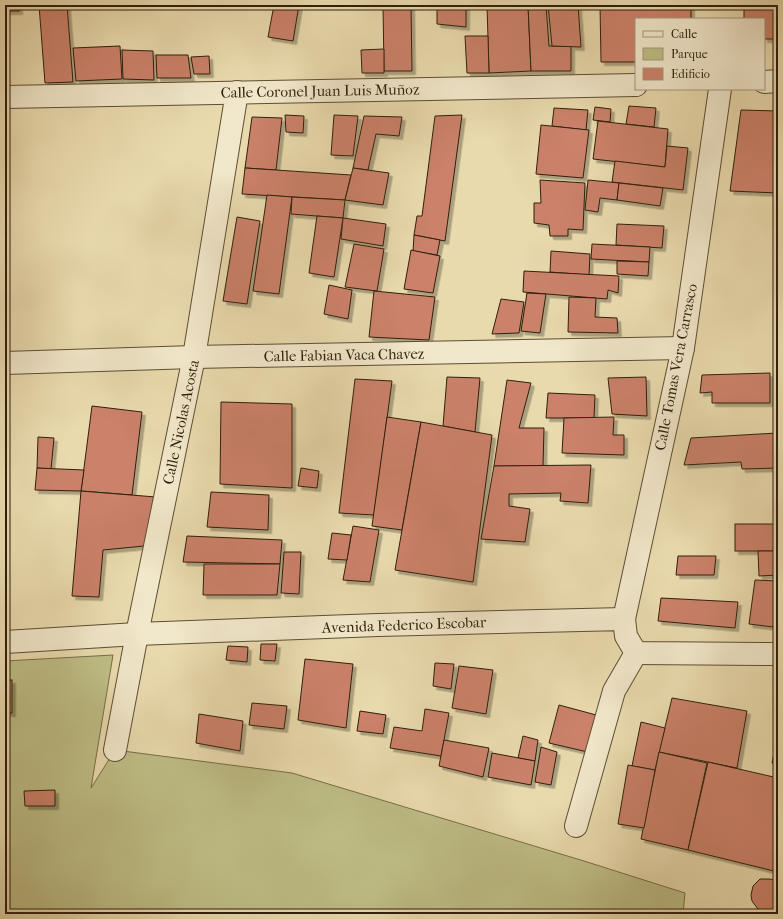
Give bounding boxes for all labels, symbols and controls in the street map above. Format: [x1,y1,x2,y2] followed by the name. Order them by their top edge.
[635,18,765,90] legend
[671,27,697,41] text: Calle
[671,47,708,61] text: Parque
[671,67,710,81] text: Edificio
[220,80,420,102] street label: Calle Coronel Juan Luis Muñoz
[651,282,701,452] street label: Calle Tomas Vera Carrasco
[263,345,425,365] street label: Calle Fabian Vaca Chavez
[159,357,203,486] street label: Calle Nicolas Acosta
[320,613,487,637] street label: Avenida Federico Escobar

